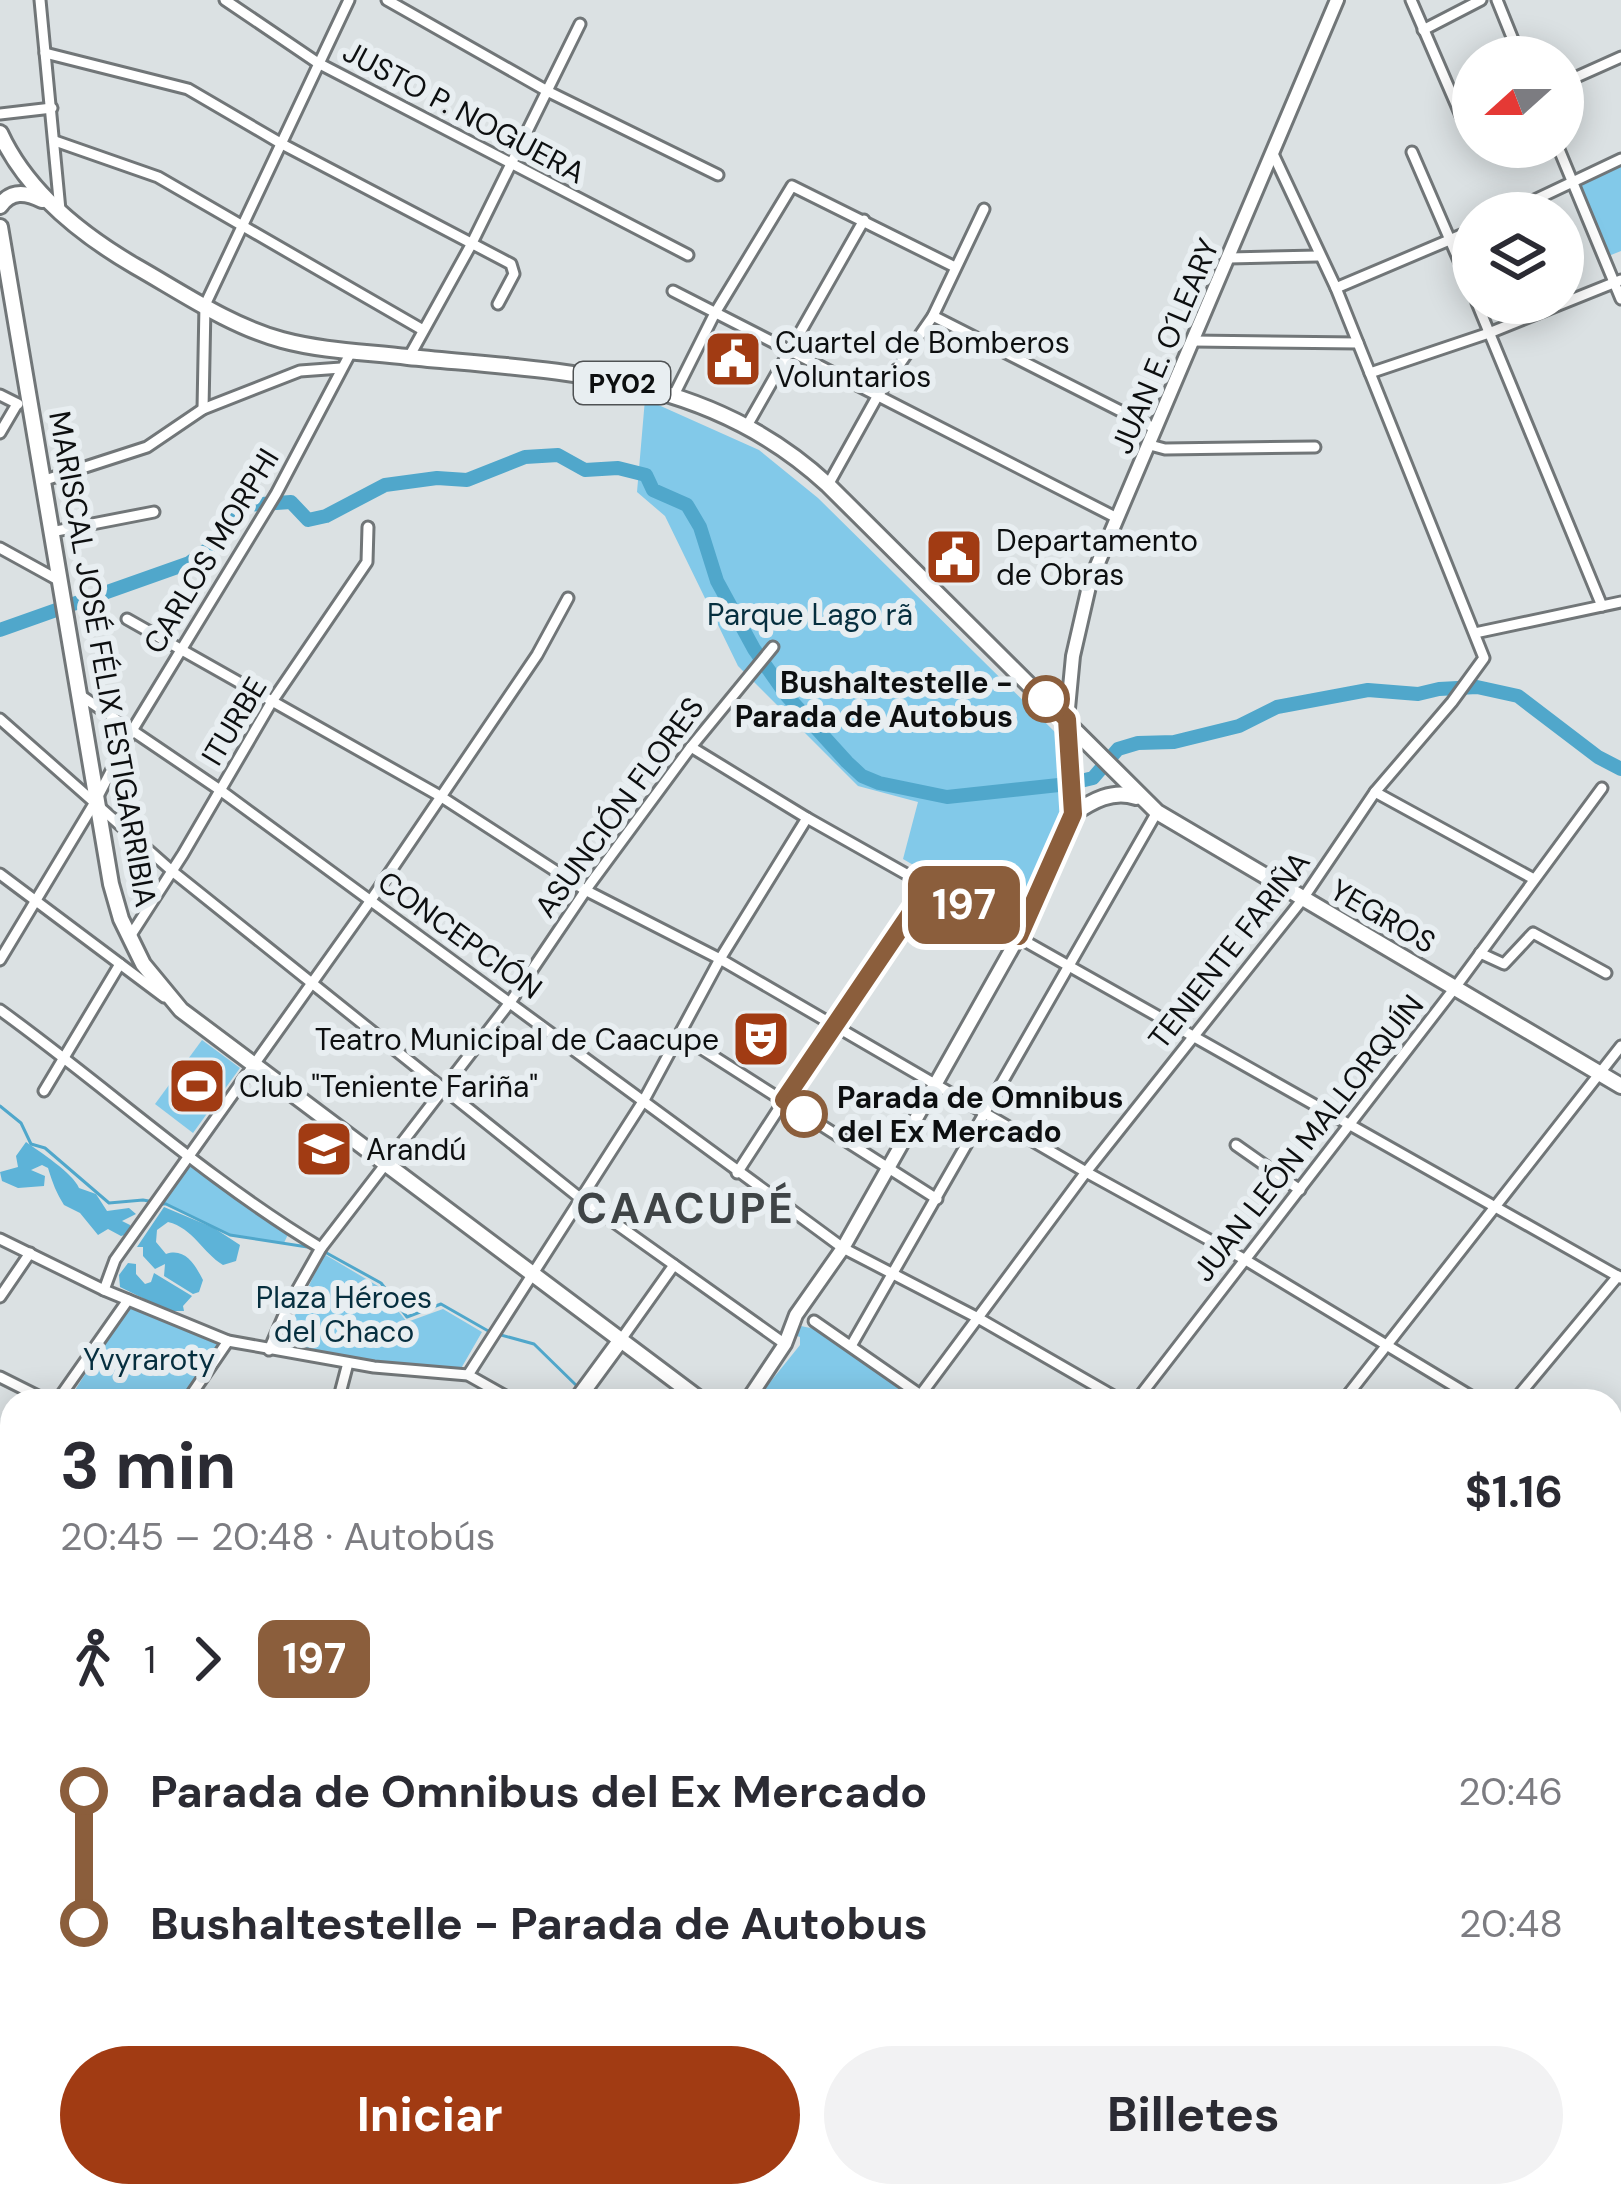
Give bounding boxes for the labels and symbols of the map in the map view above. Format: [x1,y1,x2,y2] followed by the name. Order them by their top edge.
[336,32,592,192] street label: JUSTO P. NOGUERA
[1452,36,1584,168] north arrow
[1102,233,1228,459] street label: JUAN E. O´LEARY
[775,323,1070,396] place label: Cuartel de Bomberos Voluntarios
[702,328,764,390] public building icon: Cuartel de Bomberos Voluntarios
[574,362,670,404] road number: PY02
[40,408,166,910] street label: MARISCAL JOSÉ FÉLIX ESTIGARRIBIA
[134,441,288,661] street label: CARLOS MORPHI
[996,521,1198,594] place label: Departamento de Obras
[923,526,985,588] public building icon: Departamento de Obras
[707,595,913,634] park label: Parque Lago rã
[735,663,1013,736] place label: Bushaltestelle - Parada de Autobus
[192,670,276,772] street label: ITURBE
[1024,677,1068,721] marker: Bushaltestelle - Parada de Autobus
[526,689,712,925] street label: ASUNCIÓN FLORES
[1140,843,1318,1057] street label: TENIENTE FARIÑA
[370,862,550,1008] street label: CONCEPCIÓN
[895,866,1033,944] line badge: 197
[1323,870,1443,962] street label: YEGROS
[1184,987,1432,1289] street label: JUAN LEÓN MALLORQUÍN
[730,1008,792,1070] theatre icon: Teatro Municipal de Caacupe
[315,1020,719,1059] place label: Teatro Municipal de Caacupe
[166,1055,228,1117] sports icon: Club "Teniente Fariña"
[239,1067,538,1106] place label: Club "Teniente Fariña"
[837,1078,1123,1151] place label: Parada de Omnibus del Ex Mercado
[782,1092,826,1136] marker: Parada de Omnibus del Ex Mercado
[293,1118,355,1180] school or university icon: Arandú
[366,1130,467,1169] place label: Arandú
[576,1181,796,1236] district label: CAACUPÉ
[256,1278,432,1351] park label: Plaza Héroes del Chaco
[83,1340,215,1379] park label: Yvyraroty

